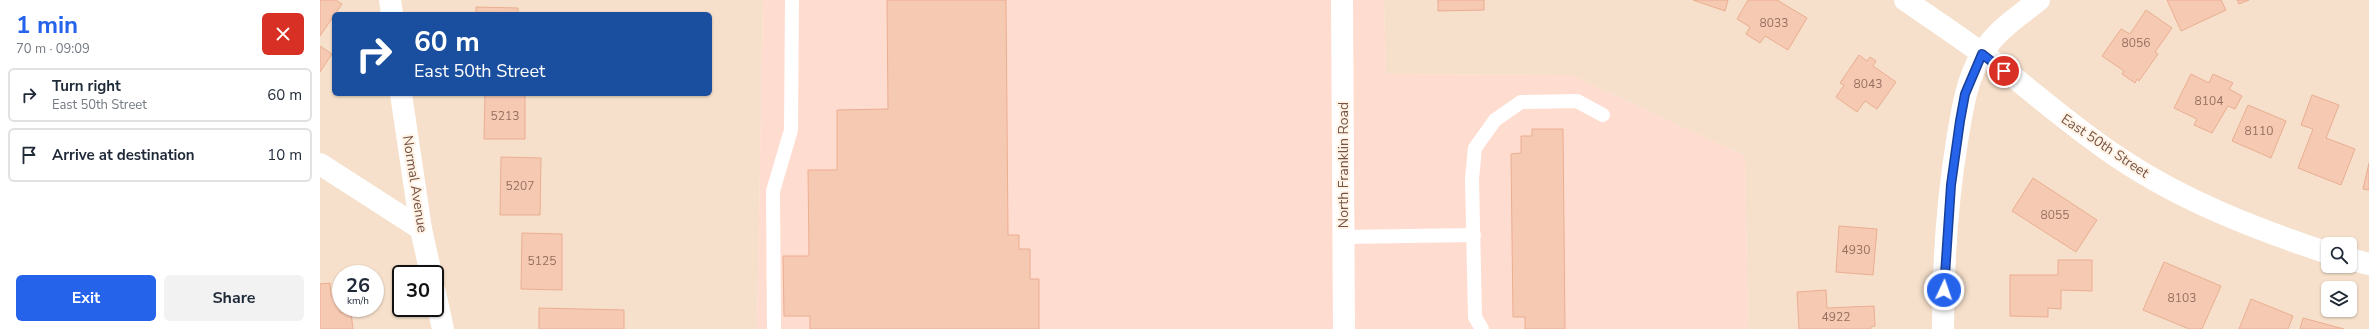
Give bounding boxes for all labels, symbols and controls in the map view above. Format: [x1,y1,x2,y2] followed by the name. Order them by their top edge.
[16,9,78,41] text: 1 min
[262,13,304,55] button: close
[1760,15,1788,31] house number: 8033
[414,23,480,61] text: 60 m
[348,28,400,80] icon: right
[2122,35,2150,51] house number: 8056
[16,40,90,58] text: 70 m · 09:09
[1987,54,2021,88] pin
[414,59,545,83] text: East 50th Street
[1993,60,2015,82] icon: arrive
[52,76,121,96] text: Turn right
[1854,76,1882,92] house number: 8043
[18,84,40,106] icon: right
[267,85,302,105] text: 60 m
[2195,93,2223,109] house number: 8104
[52,96,147,114] text: East 50th Street
[1334,102,1353,228] street label: North Franklin Road
[491,108,519,124] house number: 5213
[2057,110,2153,182] street label: East 50th Street
[2245,123,2273,139] house number: 8110
[398,134,432,234] street label: Normal Avenue
[18,144,40,166] icon: arrive
[52,145,195,165] text: Arrive at destination
[267,145,302,165] text: 10 m
[506,178,534,194] house number: 5207
[2041,207,2069,223] house number: 8055
[2321,237,2357,317] map controls
[2321,237,2357,273] button: search
[1842,242,1870,258] house number: 4930
[528,253,556,269] house number: 5125
[392,265,444,317] speed limit sign: 30
[1923,269,1965,311] position arrow
[346,272,370,299] text: 26
[16,275,156,321] button: Exit
[164,275,304,321] button: Share
[2321,281,2357,317] button: layers
[2168,290,2196,306] house number: 8103
[347,294,369,308] text: km/h
[1822,309,1850,325] house number: 4922

